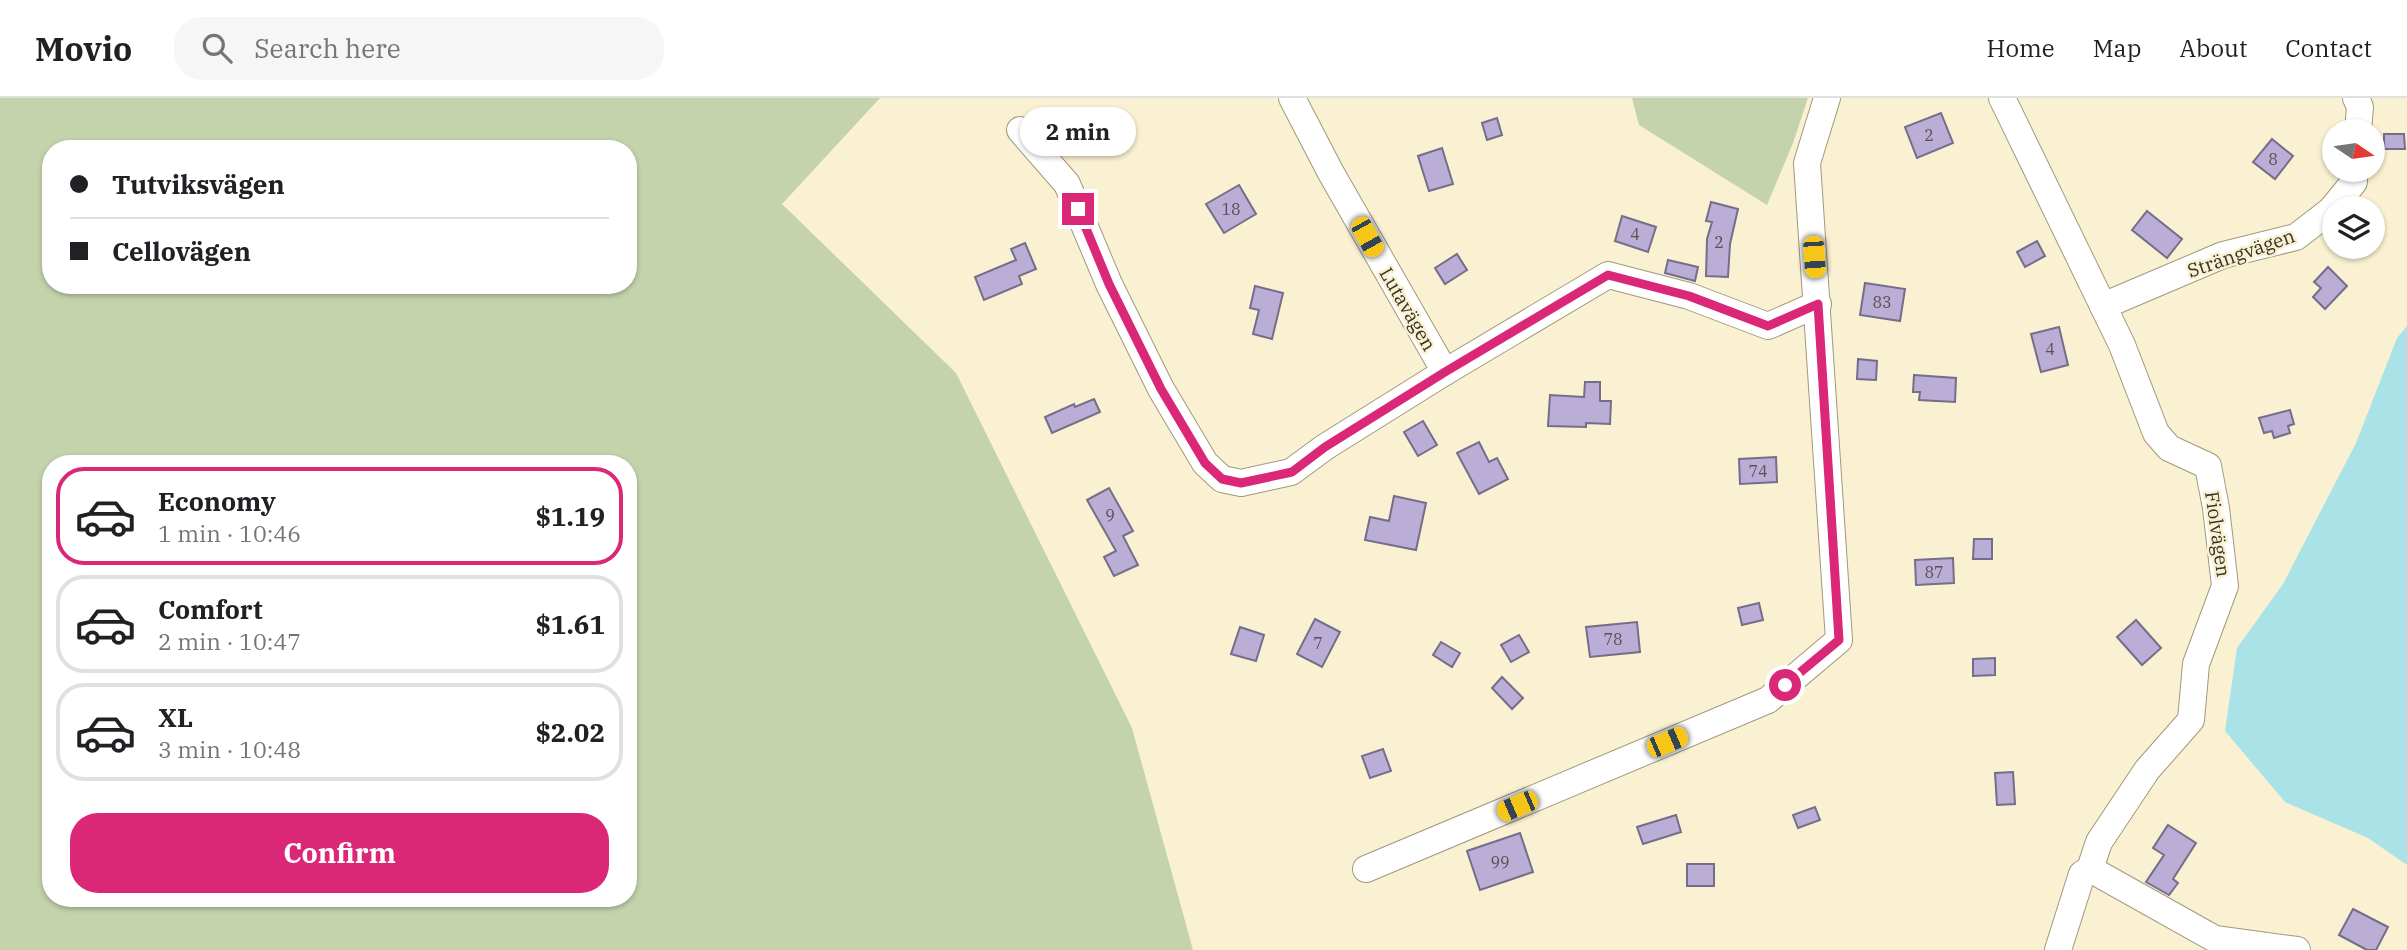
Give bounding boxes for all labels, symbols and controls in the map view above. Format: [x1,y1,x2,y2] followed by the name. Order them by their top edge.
[174,17,664,80] search box
[35,27,132,70] text: Movio
[198,29,236,67] icon: search
[254,31,401,65] text: Search here
[1987,32,2055,64] text: Home
[2093,32,2141,64] text: Map
[2179,32,2247,64] text: About
[2285,32,2372,64] text: Contact
[1020,108,1136,156] callout: 2 min
[1046,116,1110,146] text: 2 min
[2322,119,2385,182] north arrow
[2322,119,2385,259] map controls
[1924,125,1934,145] house number: 2
[2268,149,2278,169] house number: 8
[112,167,285,201] text: Tutviksvägen
[1062,193,1094,225] route end
[2322,196,2385,259] button: layers
[1221,199,1241,219] house number: 18
[1348,214,1387,260] car
[2184,223,2298,283] street label: Strängvägen
[1630,224,1640,244] house number: 4
[1714,232,1724,252] house number: 2
[112,234,251,268] text: Cellovägen
[1803,235,1826,279] car
[1375,263,1441,355] street label: Lutavägen
[1872,292,1892,312] house number: 83
[2045,339,2055,359] house number: 4
[1748,461,1768,481] house number: 74
[158,484,276,518] text: Economy
[74,485,137,548] icon: car
[2200,489,2236,579] street label: Fiolvägen
[535,499,605,533] text: $1.19
[1105,505,1115,525] house number: 9
[158,518,301,548] text: 1 min · 10:46
[1924,562,1944,582] house number: 87
[158,592,263,626] text: Comfort
[74,593,137,656] icon: car
[535,607,605,641] text: $1.61
[158,626,301,656] text: 2 min · 10:47
[1603,629,1623,649] house number: 78
[1313,633,1323,653] house number: 7
[1769,669,1801,701] route start
[158,700,193,734] text: XL
[74,701,137,764] icon: car
[535,715,605,749] text: $2.02
[1644,724,1691,760] car
[158,734,301,764] text: 3 min · 10:48
[1494,788,1541,824] car
[70,813,609,893] button: Confirm
[1490,852,1510,872] house number: 99

